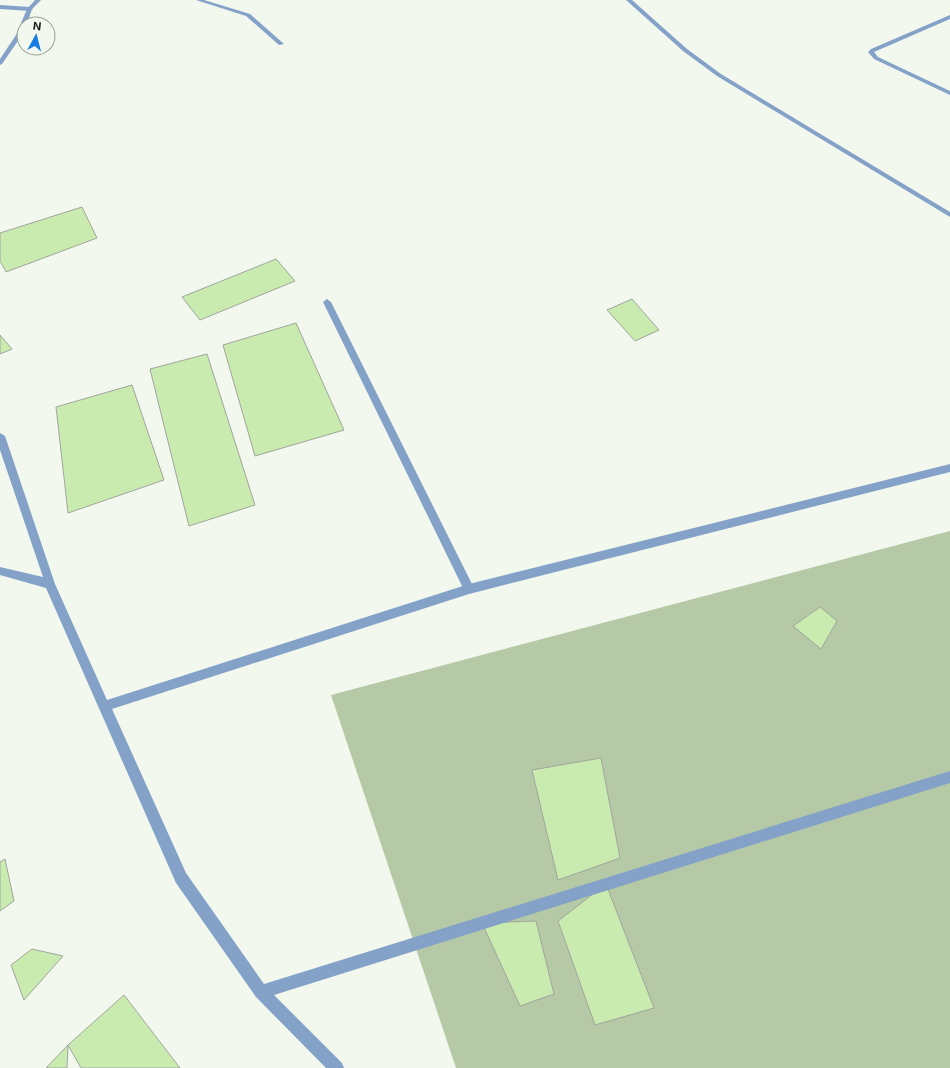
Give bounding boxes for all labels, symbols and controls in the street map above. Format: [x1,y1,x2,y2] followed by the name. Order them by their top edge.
[16,16,56,56] north arrow
[32,19,42,34] text: N

